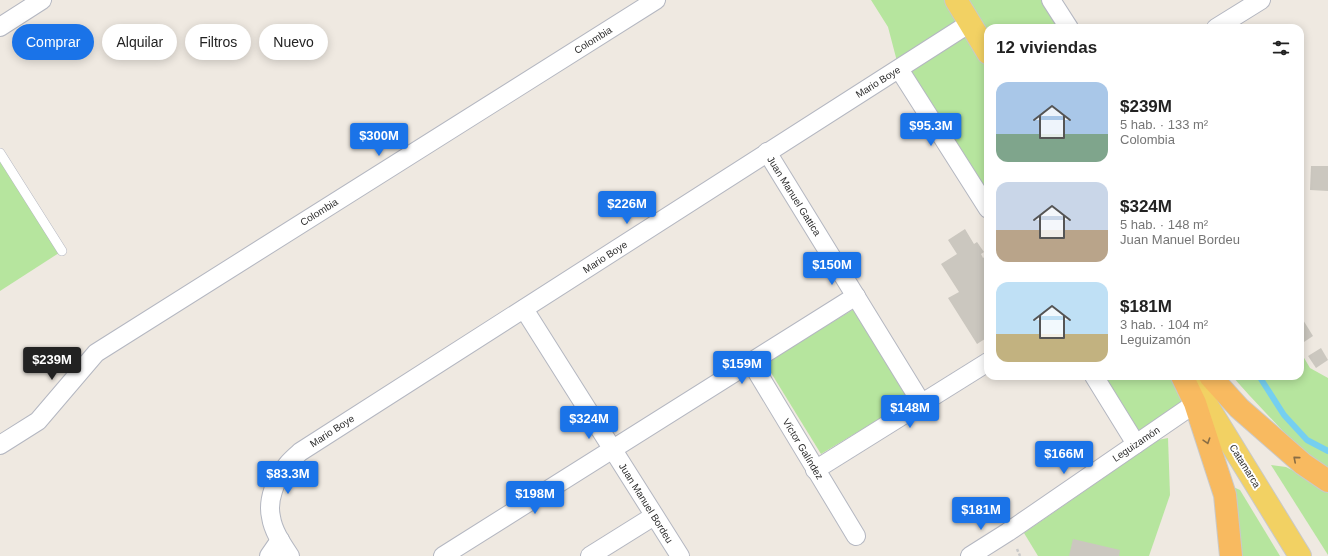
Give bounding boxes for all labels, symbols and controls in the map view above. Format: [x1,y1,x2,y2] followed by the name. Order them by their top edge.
[12,24,94,60] chip: Comprar
[102,24,177,60] chip: Alquilar
[185,24,251,60] chip: Filtros
[259,24,328,60] chip: Nuevo
[572,24,614,56] street label: Colombia
[1270,37,1292,59] icon: filters
[996,38,1097,57] text: 12 viviendas
[854,64,903,100] street label: Mario Boye
[1120,97,1172,116] text: $239M
[1028,98,1076,146] icon: home
[898,113,964,147] pin: $95.3M
[1120,117,1208,132] text: 5 hab. · 133 m²
[909,118,953,133] text: $95.3M
[351,123,407,157] pin: $300M
[359,128,399,143] text: $300M
[1120,132,1175,147] text: Colombia
[765,154,823,238] street label: Juan Manuel Gattica
[599,191,655,225] pin: $226M
[298,196,340,228] street label: Colombia
[607,196,647,211] text: $226M
[1120,197,1172,216] text: $324M
[1028,198,1076,246] icon: home
[1120,217,1208,232] text: 5 hab. · 148 m²
[1120,232,1240,247] text: Juan Manuel Bordeu
[581,238,630,275] street label: Mario Boye
[804,252,860,286] pin: $150M
[812,257,852,272] text: $150M
[1120,297,1172,316] text: $181M
[1028,298,1076,346] icon: home
[1120,317,1208,332] text: 3 hab. · 104 m²
[1120,332,1191,347] text: Leguizamón
[24,347,80,381] pin: $239M
[714,351,770,385] pin: $159M
[32,352,72,367] text: $239M
[722,356,762,371] text: $159M
[882,395,938,429] pin: $148M
[890,400,930,415] text: $148M
[561,406,617,440] pin: $324M
[569,411,609,426] text: $324M
[308,412,357,449] street label: Mario Boye
[781,417,825,481] street label: Víctor Galíndez
[1110,424,1162,464] street label: Leguizamón
[1203,437,1211,444] one-way arrow
[1036,441,1092,475] pin: $166M
[1227,442,1263,490] street label: Catamarca
[1044,446,1084,461] text: $166M
[1294,456,1301,463] one-way arrow
[255,461,321,495] pin: $83.3M
[617,461,675,545] street label: Juan Manuel Bordeu
[266,466,310,481] text: $83.3M
[507,481,563,515] pin: $198M
[515,486,555,501] text: $198M
[953,497,1009,531] pin: $181M
[961,502,1001,517] text: $181M

